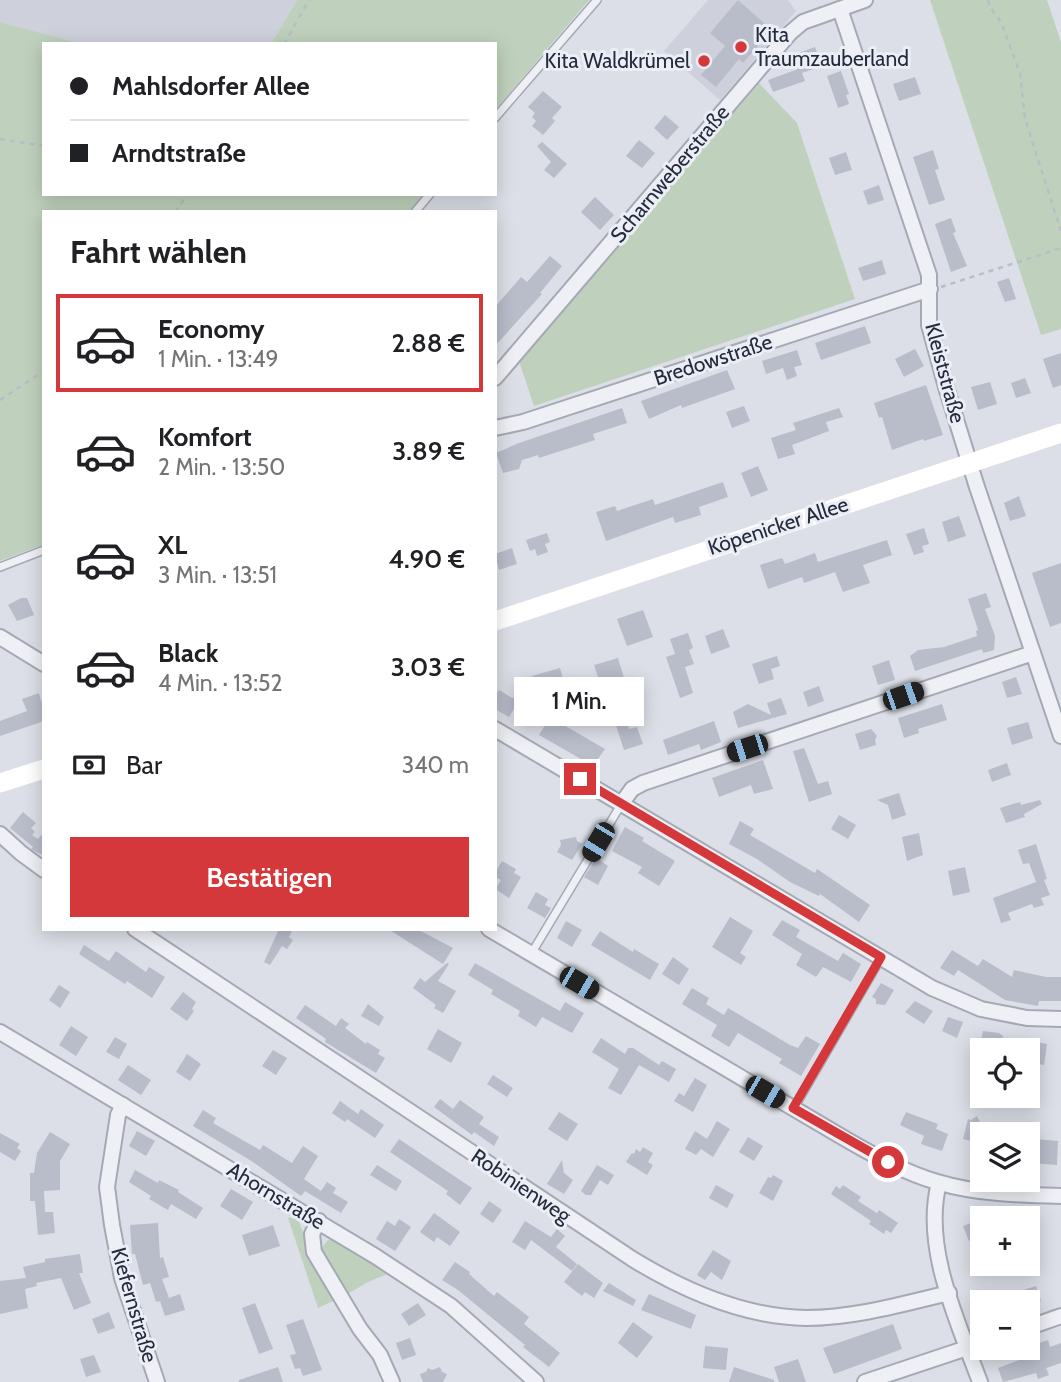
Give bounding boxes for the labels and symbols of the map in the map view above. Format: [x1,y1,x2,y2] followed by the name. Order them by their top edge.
[755,22,909,71] place label: Kita Traumzauberland
[733,39,749,55] marker: Kita Traumzauberland
[544,48,690,73] place label: Kita Waldkrümel
[696,53,712,69] marker: Kita Waldkrümel
[605,100,734,247] street label: Scharnweberstraße
[920,320,971,426] street label: Kleiststraße
[651,329,775,390] street label: Bredowstraße
[705,491,851,560] street label: Köpenicker Allee
[515,678,645,726] callout: 1 Min.
[880,679,927,713] car
[724,732,771,764] car
[564,763,596,795] route end
[579,819,618,865] car
[556,963,603,1003] car
[742,1072,789,1112] car
[467,1143,576,1228] street label: Robinienweg
[872,1146,904,1178] route start
[223,1157,330,1235] street label: Ahornstraße
[106,1244,163,1366] street label: Kiefernstraße

